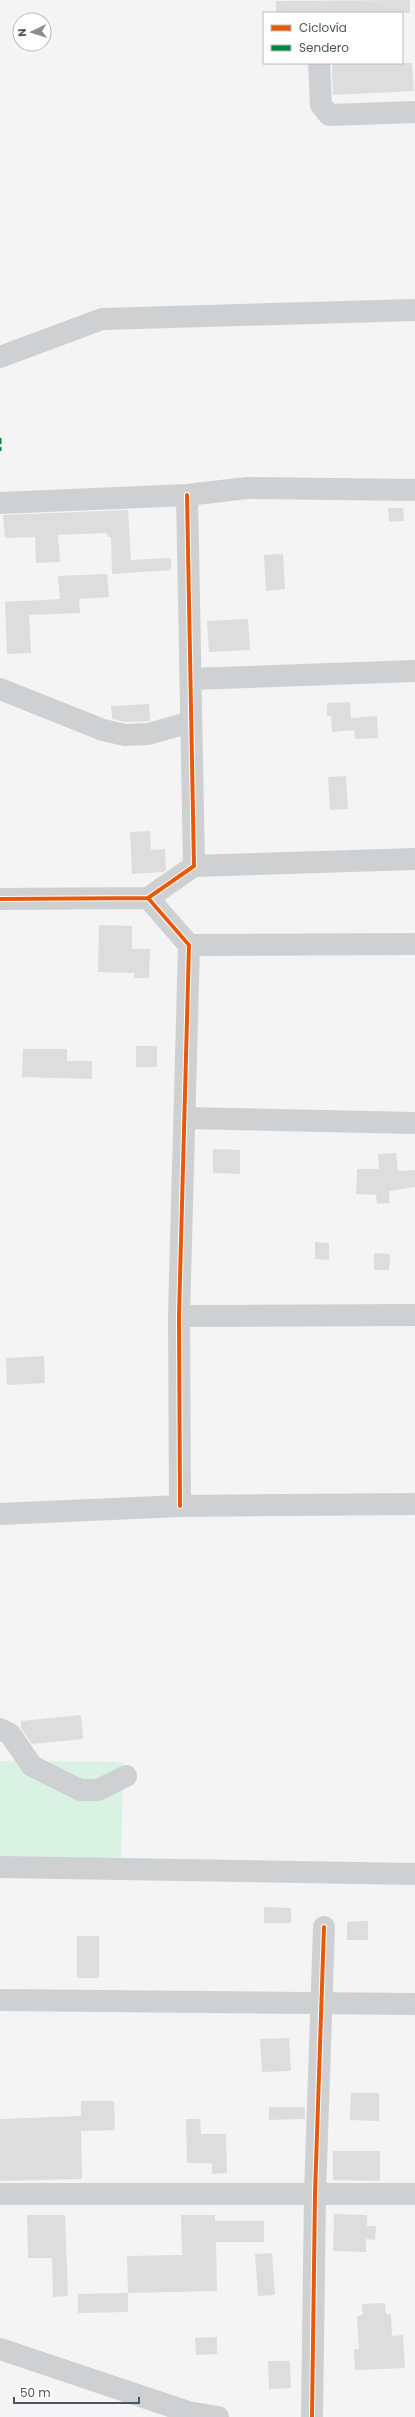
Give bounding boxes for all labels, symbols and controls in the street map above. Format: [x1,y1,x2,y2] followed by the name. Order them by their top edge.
[12,12,52,52] north arrow
[263,12,403,64] legend
[299,19,347,36] text: Ciclovía
[14,28,30,37] text: N
[299,39,349,56] text: Sendero
[14,2379,139,2405] scale bar
[20,2384,51,2401] text: 50 m

